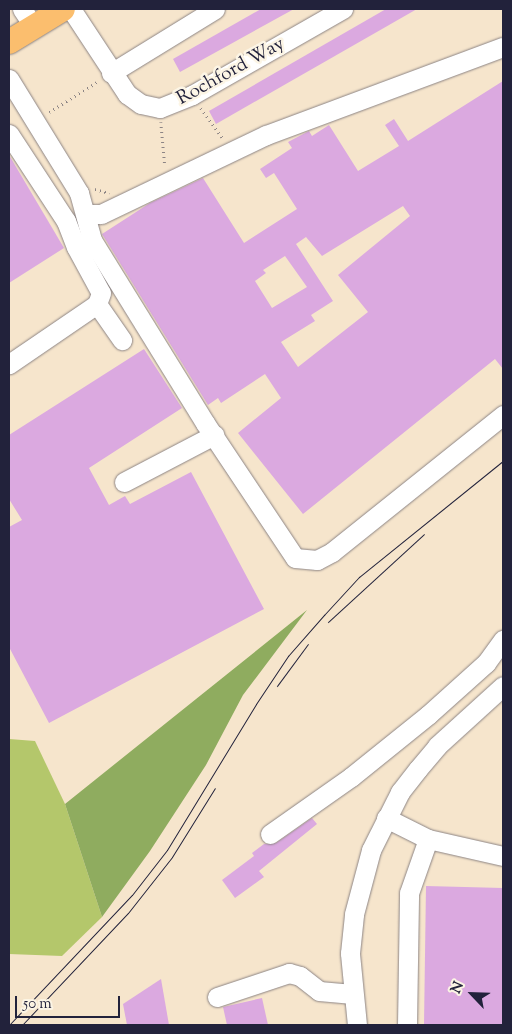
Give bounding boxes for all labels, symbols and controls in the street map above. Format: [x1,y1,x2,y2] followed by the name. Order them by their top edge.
[173,33,289,111] street label: Rochford Way
[447,969,497,1019] north arrow
[447,979,470,997] text: N
[18,986,122,1018] scale bar
[23,994,52,1015] text: 50 m

